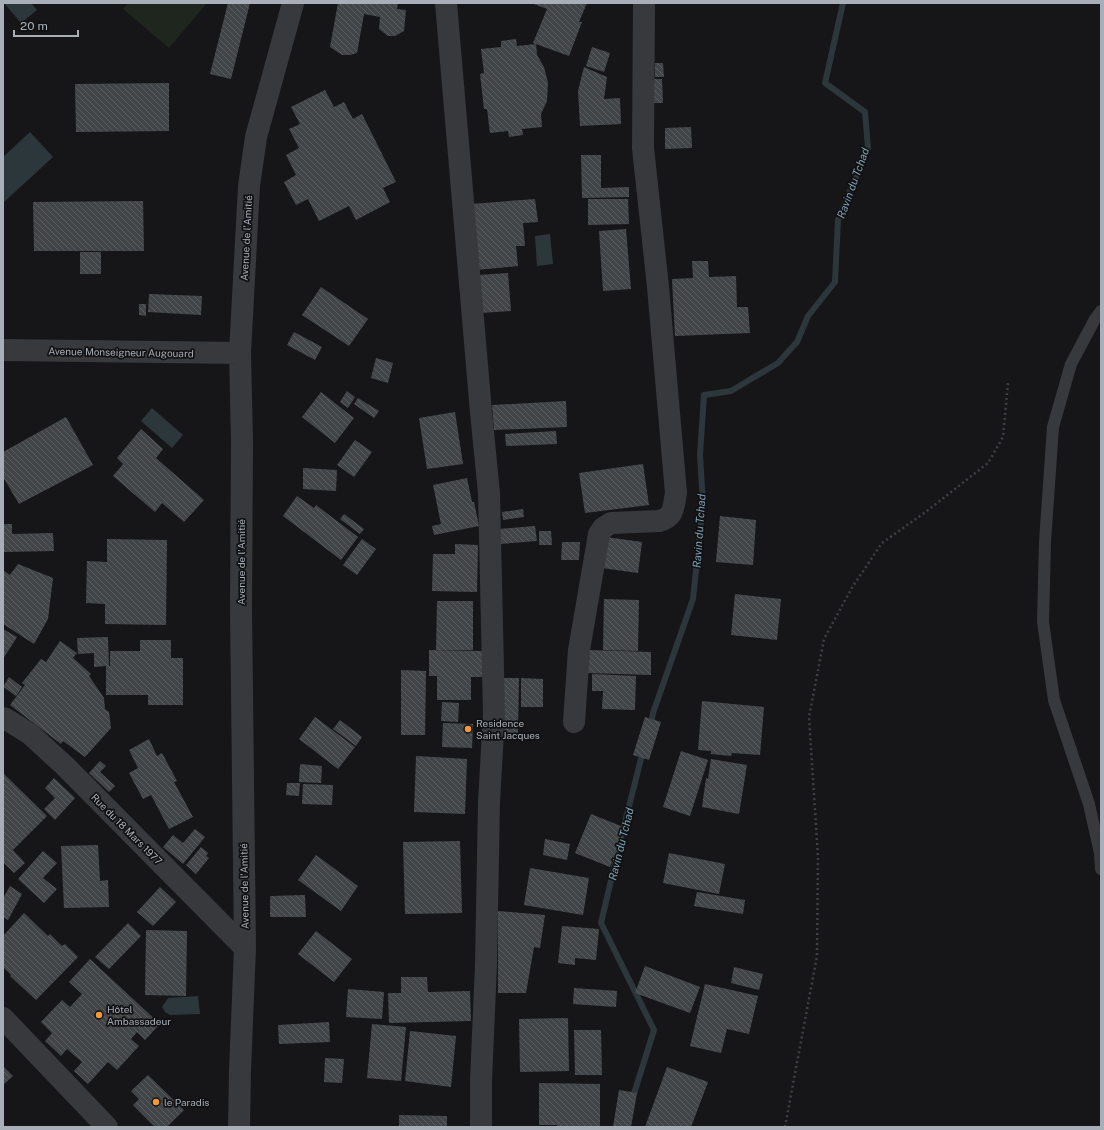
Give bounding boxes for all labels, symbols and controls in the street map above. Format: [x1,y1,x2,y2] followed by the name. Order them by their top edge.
[14,12,78,38] scale bar
[20,19,48,33] text: 20 m
[835,145,872,220] water label: Ravin du Tchad
[238,194,254,281] street label: Avenue de l'Amitié
[48,345,194,359] street label: Avenue Monseigneur Augouard
[690,493,708,568] water label: Ravin du Tchad
[235,519,247,605] street label: Avenue de l'Amitié
[476,717,540,741] place label: Residence Saint Jacques
[463,724,473,734] marker: Residence Saint Jacques
[89,791,165,867] street label: Rue du 18 Mars 1977
[606,806,636,881] water label: Ravin du Tchad
[237,843,251,929] street label: Avenue de l'Amitié
[107,1003,171,1027] place label: Hôtel Ambassadeur
[94,1010,104,1020] marker: Hôtel Ambassadeur
[164,1096,209,1108] place label: le Paradis
[151,1097,161,1107] marker: le Paradis

